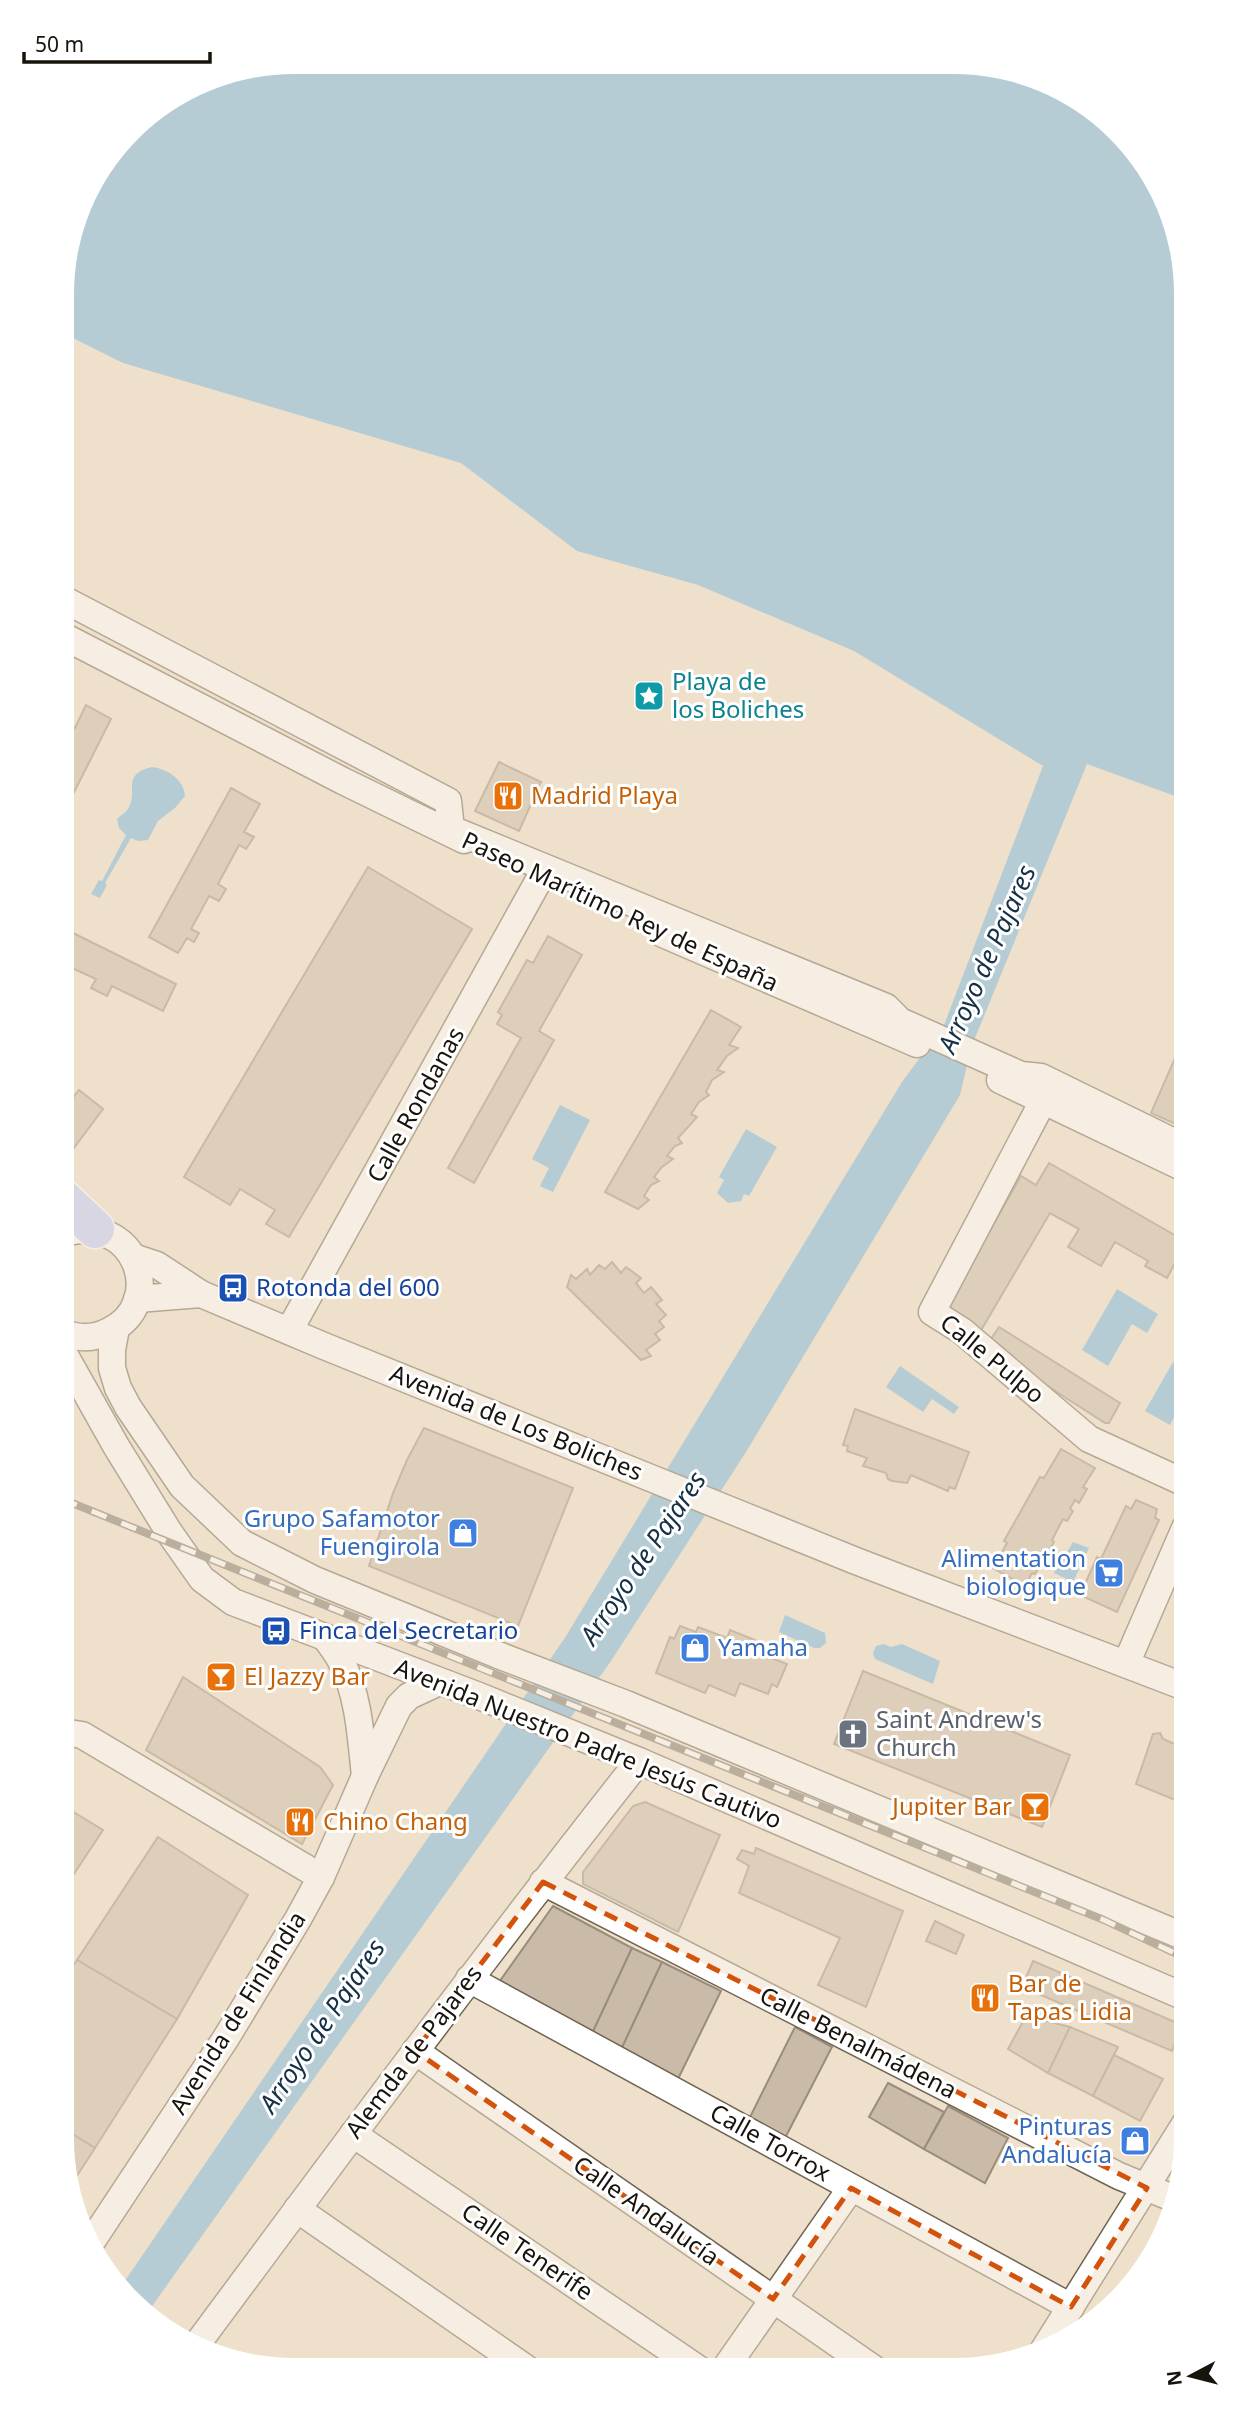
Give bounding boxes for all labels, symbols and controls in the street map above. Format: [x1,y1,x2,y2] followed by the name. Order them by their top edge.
[24,21,210,65] scale bar
[35,30,84,58] text: 50 m
[672,664,804,725] place label: Playa de los Boliches
[632,679,666,713] place icon: Playa de los Boliches
[531,778,678,811] place label: Madrid Playa
[491,779,525,813] restaurant icon: Madrid Playa
[457,823,784,999] street label: Paseo Marítimo Rey de España
[928,859,1044,1060] water label: Arroyo de Pajares
[358,1021,471,1188] street label: Calle Rondanas
[256,1270,440,1303] place label: Rotonda del 600
[216,1271,250,1305] bus stop icon: Rotonda del 600
[934,1305,1052,1410] street label: Calle Pulpo
[385,1356,648,1487] street label: Avenida de Los Boliches
[570,1464,714,1653] water label: Arroyo de Pajares
[244,1501,440,1562] place label: Grupo Safamotor Fuengirola
[446,1516,480,1550] shop icon: Grupo Safamotor Fuengirola
[941,1541,1086,1602] place label: Alimentation biologique
[1092,1556,1126,1590] supermarket icon: Alimentation biologique
[299,1613,518,1646] place label: Finca del Secretario
[259,1614,293,1648] bus stop icon: Finca del Secretario
[718,1630,808,1663] place label: Yamaha
[678,1631,712,1665] shop icon: Yamaha
[390,1650,787,1836] street label: Avenida Nuestro Padre Jesús Cautivo
[244,1659,370,1692] place label: El Jazzy Bar
[204,1660,238,1694] bar icon: El Jazzy Bar
[876,1702,1042,1763] place label: Saint Andrew's Church
[836,1717,870,1751] church icon: Saint Andrew's Church
[890,1789,1012,1822] place label: Jupiter Bar
[1018,1790,1052,1824] bar icon: Jupiter Bar
[323,1804,468,1837] place label: Chino Chang
[283,1805,317,1839] restaurant icon: Chino Chang
[161,1904,313,2120] street label: Avenida de Finlandia
[249,1932,393,2121] water label: Arroyo de Pajares
[337,1958,489,2144] street label: Alemda de Pajares
[1008,1966,1132,2027] place label: Bar de Tapas Lidia
[755,1978,963,2106] street label: Calle Benalmádena
[968,1981,1002,2015] restaurant icon: Bar de Tapas Lidia
[705,2095,837,2189] street label: Calle Torrox
[1001,2109,1112,2170] place label: Pinturas Andalucía
[1118,2124,1152,2158] shop icon: Pinturas Andalucía
[567,2147,727,2272] street label: Calle Andalucía
[455,2195,600,2307] street label: Calle Tenerife
[1156,2341,1226,2411] north arrow
[1160,2369,1188,2387] text: N

